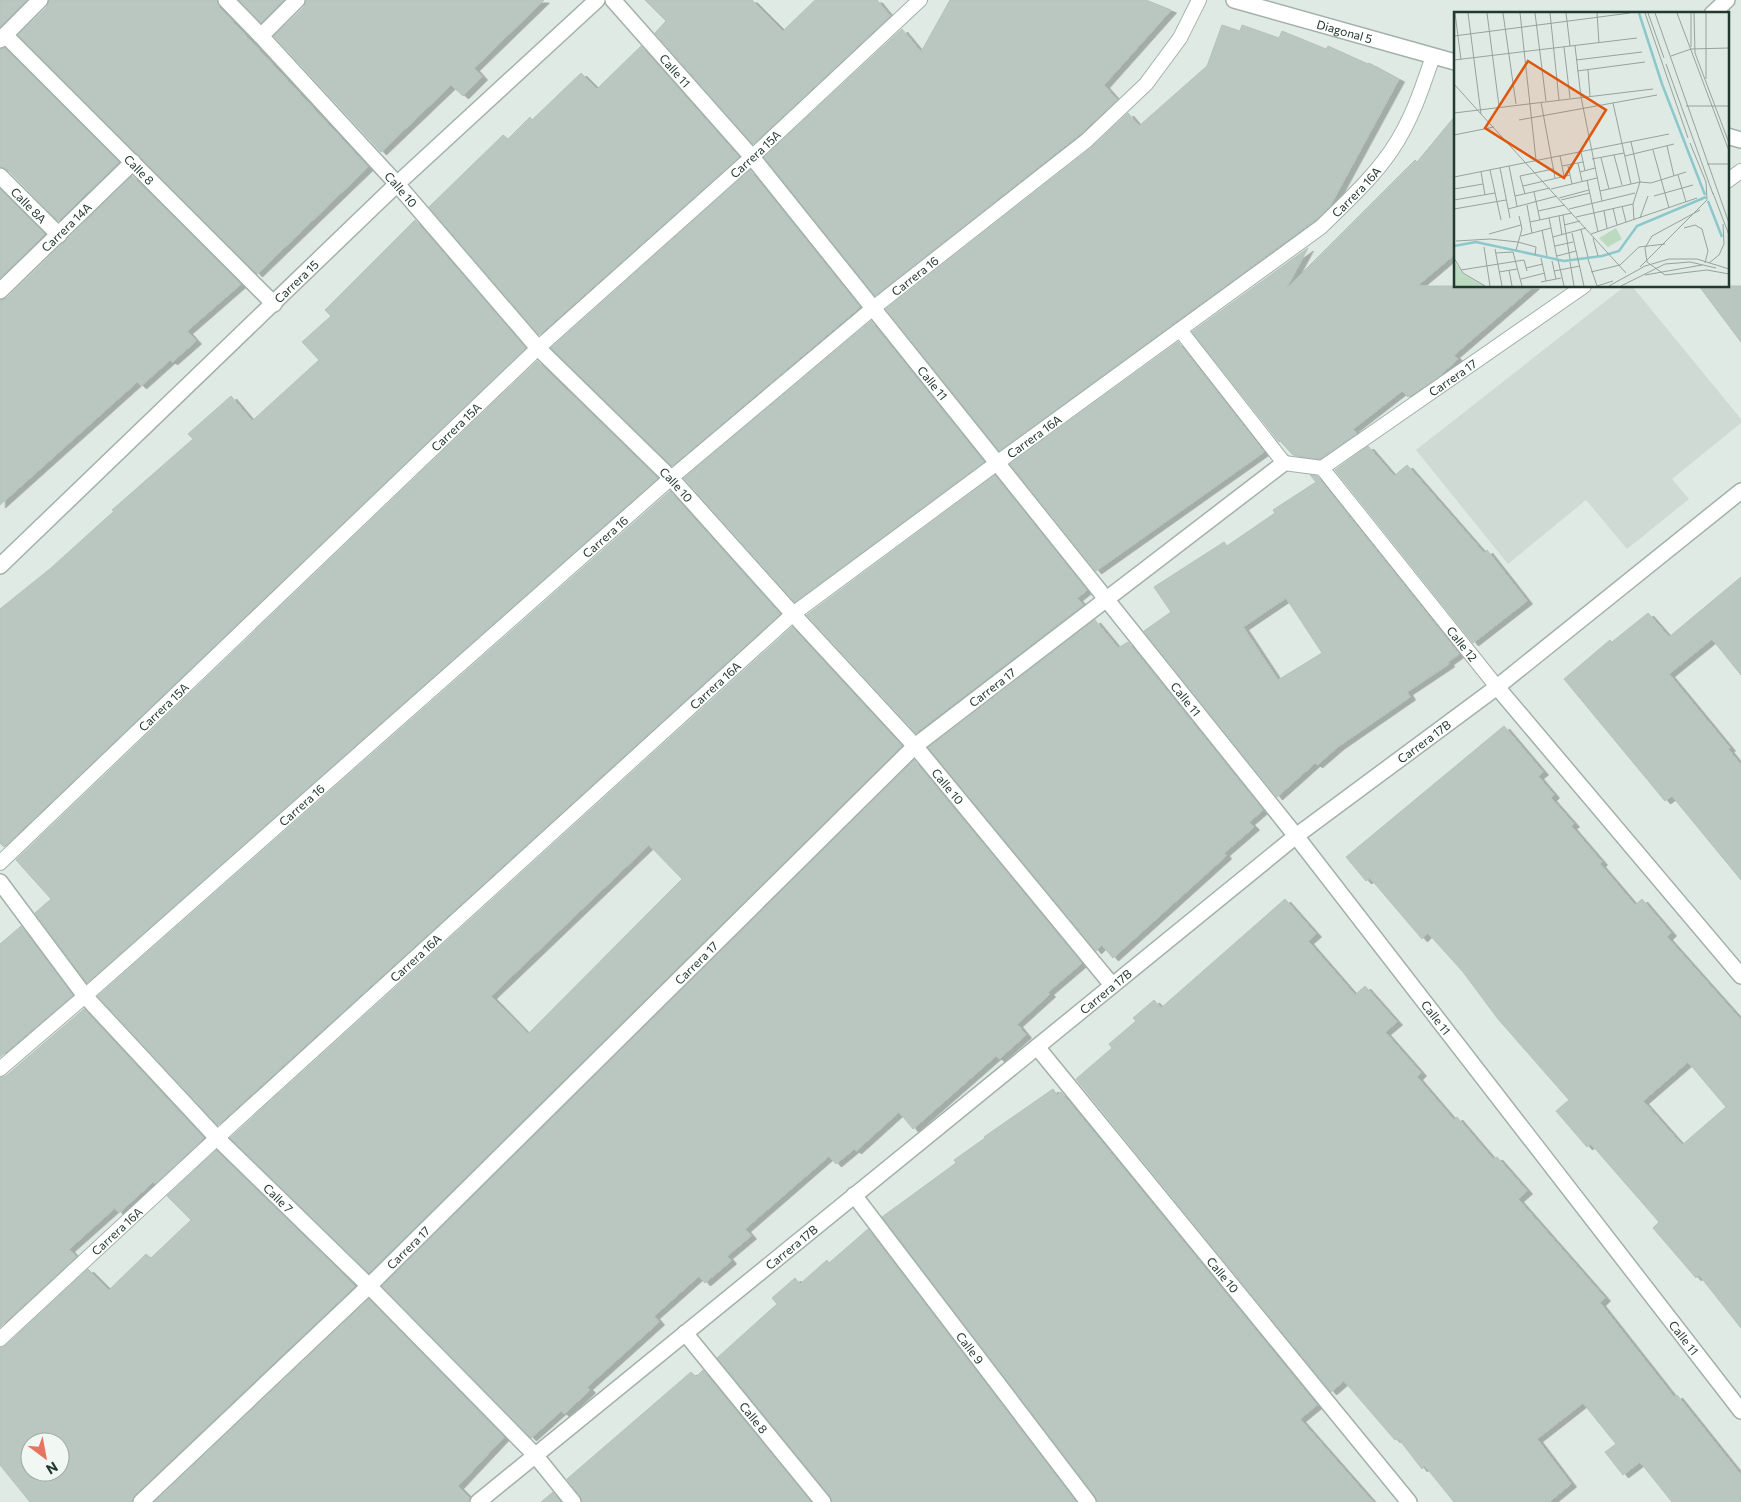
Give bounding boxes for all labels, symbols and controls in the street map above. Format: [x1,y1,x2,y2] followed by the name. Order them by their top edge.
[1454,12,1728,288] inset map
[1315,17,1374,46] street label: Diagonal 5
[657,51,694,90] street label: Calle 11
[727,127,783,180] street label: Carrera 15A
[121,151,157,187] street label: Calle 8
[1329,164,1383,220] street label: Carrera 16A
[382,169,421,210] street label: Calle 10
[8,184,50,226] street label: Calle 8A
[38,200,94,254] street label: Carrera 14A
[888,253,941,298] street label: Carrera 16
[271,257,321,305] street label: Carrera 15
[1426,356,1479,399] street label: Carrera 17
[915,363,951,403] street label: Calle 11
[428,400,484,454] street label: Carrera 15A
[1004,412,1064,461] street label: Carrera 16A
[657,464,696,505] street label: Calle 10
[579,513,631,560] street label: Carrera 16
[1444,623,1481,664] street label: Calle 12
[687,658,743,712] street label: Carrera 16A
[966,665,1018,709] street label: Carrera 17
[1168,679,1204,719] street label: Calle 11
[135,680,191,734] street label: Carrera 15A
[1394,717,1453,766] street label: Carrera 17B
[929,765,967,807] street label: Calle 10
[276,781,327,828] street label: Carrera 16
[387,931,444,984] street label: Carrera 16A
[672,938,720,987] street label: Carrera 17
[1077,966,1134,1016] street label: Carrera 17B
[1419,997,1454,1037] street label: Calle 11
[261,1180,296,1215] street label: Calle 7
[88,1204,145,1258] street label: Carrera 16A
[763,1222,820,1272] street label: Carrera 17B
[384,1223,433,1272] street label: Carrera 17
[1204,1254,1242,1296] street label: Calle 10
[1667,1318,1702,1358] street label: Calle 11
[954,1329,987,1366] street label: Calle 9
[737,1399,771,1436] street label: Calle 8
[20,1432,70,1482] north arrow
[43,1458,61,1478] text: N

